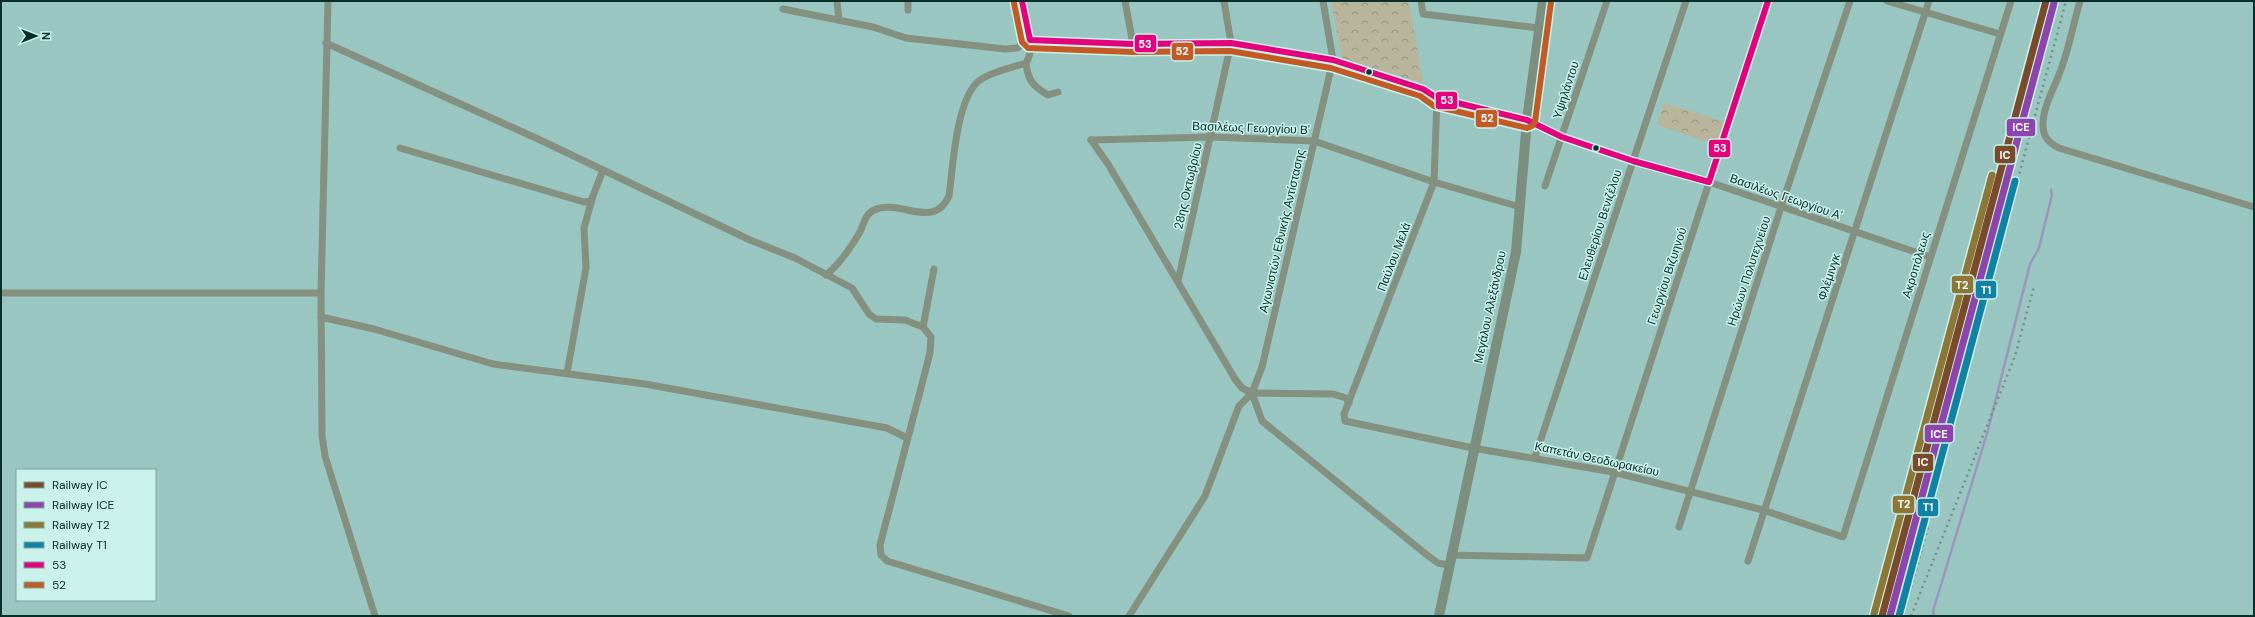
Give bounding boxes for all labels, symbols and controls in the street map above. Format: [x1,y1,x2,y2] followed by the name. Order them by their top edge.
[16,16,56,56] north arrow
[39,32,53,40] text: N
[1134,34,1157,53] line badge: 53
[1138,37,1152,51] text: 53
[1171,42,1194,61] line badge: 52
[1175,44,1189,58] text: 52
[1549,59,1583,121] street label: Υψηλάντου
[1364,67,1374,77] unlabelled marker
[1435,91,1458,110] line badge: 53
[1440,93,1454,107] text: 53
[1475,109,1498,128] line badge: 52
[1480,111,1494,125] text: 52
[1192,118,1310,138] street label: Βασιλέως Γεωργίου Β'
[2006,118,2036,137] line badge: ICE
[2012,120,2030,134] text: ICE
[1708,139,1731,158] line badge: 53
[1170,141,1206,231] street label: 28ης Οκτωβρίου
[1713,141,1727,155] text: 53
[1591,143,1601,153] unlabelled marker
[1994,145,2016,164] line badge: IC
[1255,147,1309,314] street label: Αγωνιστών Εθνικής Αντίστασης
[1999,148,2011,162] text: IC
[1575,168,1625,282] street label: Ελευθερίου Βενιζέλου
[1728,170,1844,224] street label: Βασιλέως Γεωργίου Α'
[1724,214,1774,328] street label: Ηρώων Πολυτεχνείου
[1374,220,1414,294] street label: Παύλου Μελά
[1644,225,1690,327] street label: Γεωργίου Βιζυηνού
[1898,230,1934,300] street label: Ακροπόλεως
[1470,249,1510,365] street label: Μεγάλου Αλεξάνδρου
[1814,251,1844,303] street label: Φλέμινγκ
[1951,275,1974,294] line badge: T2
[1956,278,1968,292] text: T2
[1975,280,1997,299] line badge: T1
[1981,283,1991,297] text: T1
[1924,424,1954,443] line badge: ICE
[1930,427,1948,441] text: ICE
[1533,438,1661,480] street label: Καπετάν Θεοδωρακείου
[1912,453,1934,472] line badge: IC
[1917,455,1929,469] text: IC
[16,469,156,601] legend
[52,477,108,493] text: Railway IC
[1892,495,1915,514] line badge: T2
[52,497,115,513] text: Railway ICE
[1898,497,1910,511] text: T2
[1917,498,1939,517] line badge: T1
[1923,500,1933,514] text: T1
[52,517,110,533] text: Railway T2
[52,537,107,553] text: Railway T1
[52,557,66,573] text: 53
[52,577,66,593] text: 52

